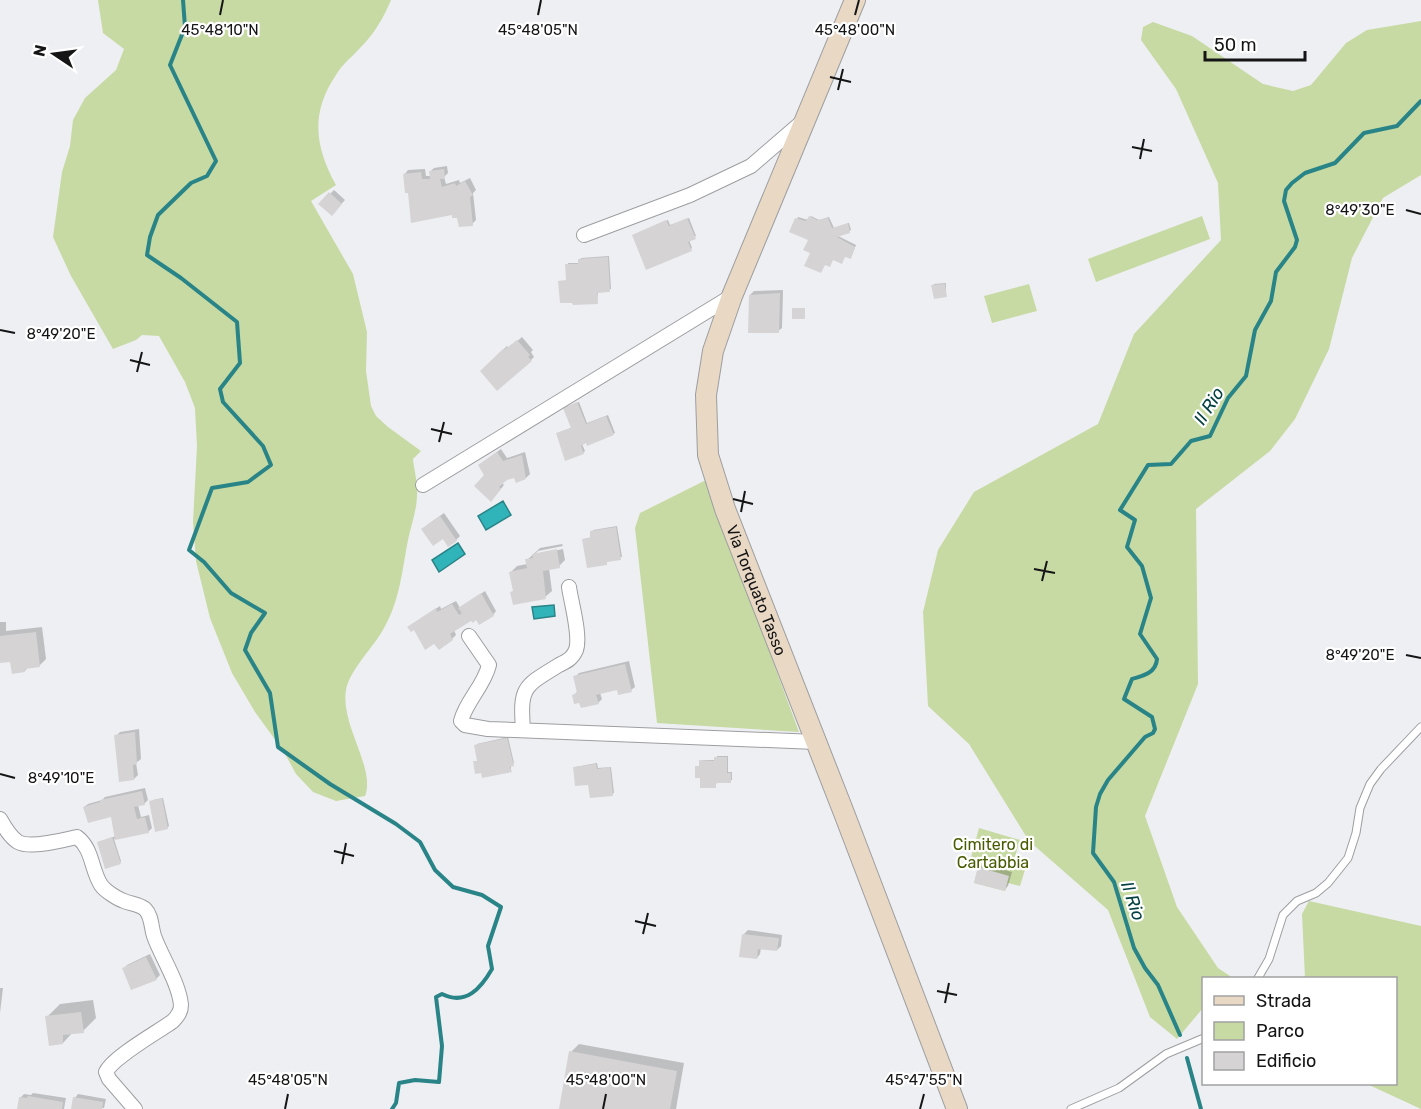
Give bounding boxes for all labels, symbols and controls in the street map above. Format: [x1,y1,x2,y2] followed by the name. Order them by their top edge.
[181,21,259,39] text: 45°48'10"N
[498,21,578,39] text: 45°48'05"N
[815,21,895,39] text: 45°48'00"N
[24,24,84,84] north arrow
[1205,24,1306,62] scale bar
[1214,34,1257,56] text: 50 m
[29,43,50,58] text: N
[1325,201,1395,219] text: 8°49'30"E
[26,325,96,343] text: 8°49'20"E
[1189,383,1229,429] water label: Il Rio
[723,522,791,658] street label: Via Torquato Tasso
[1325,646,1395,664] text: 8°49'20"E
[28,769,94,787] text: 8°49'10"E
[953,835,1033,872] park label: Cimitero di Cartabbia
[1116,878,1150,924] water label: Il Rio
[1202,977,1397,1085] legend
[1256,990,1312,1012] text: Strada
[1256,1020,1304,1042] text: Parco
[1256,1050,1316,1072] text: Edificio
[248,1071,328,1089] text: 45°48'05"N
[566,1071,646,1089] text: 45°48'00"N
[885,1071,963,1089] text: 45°47'55"N

